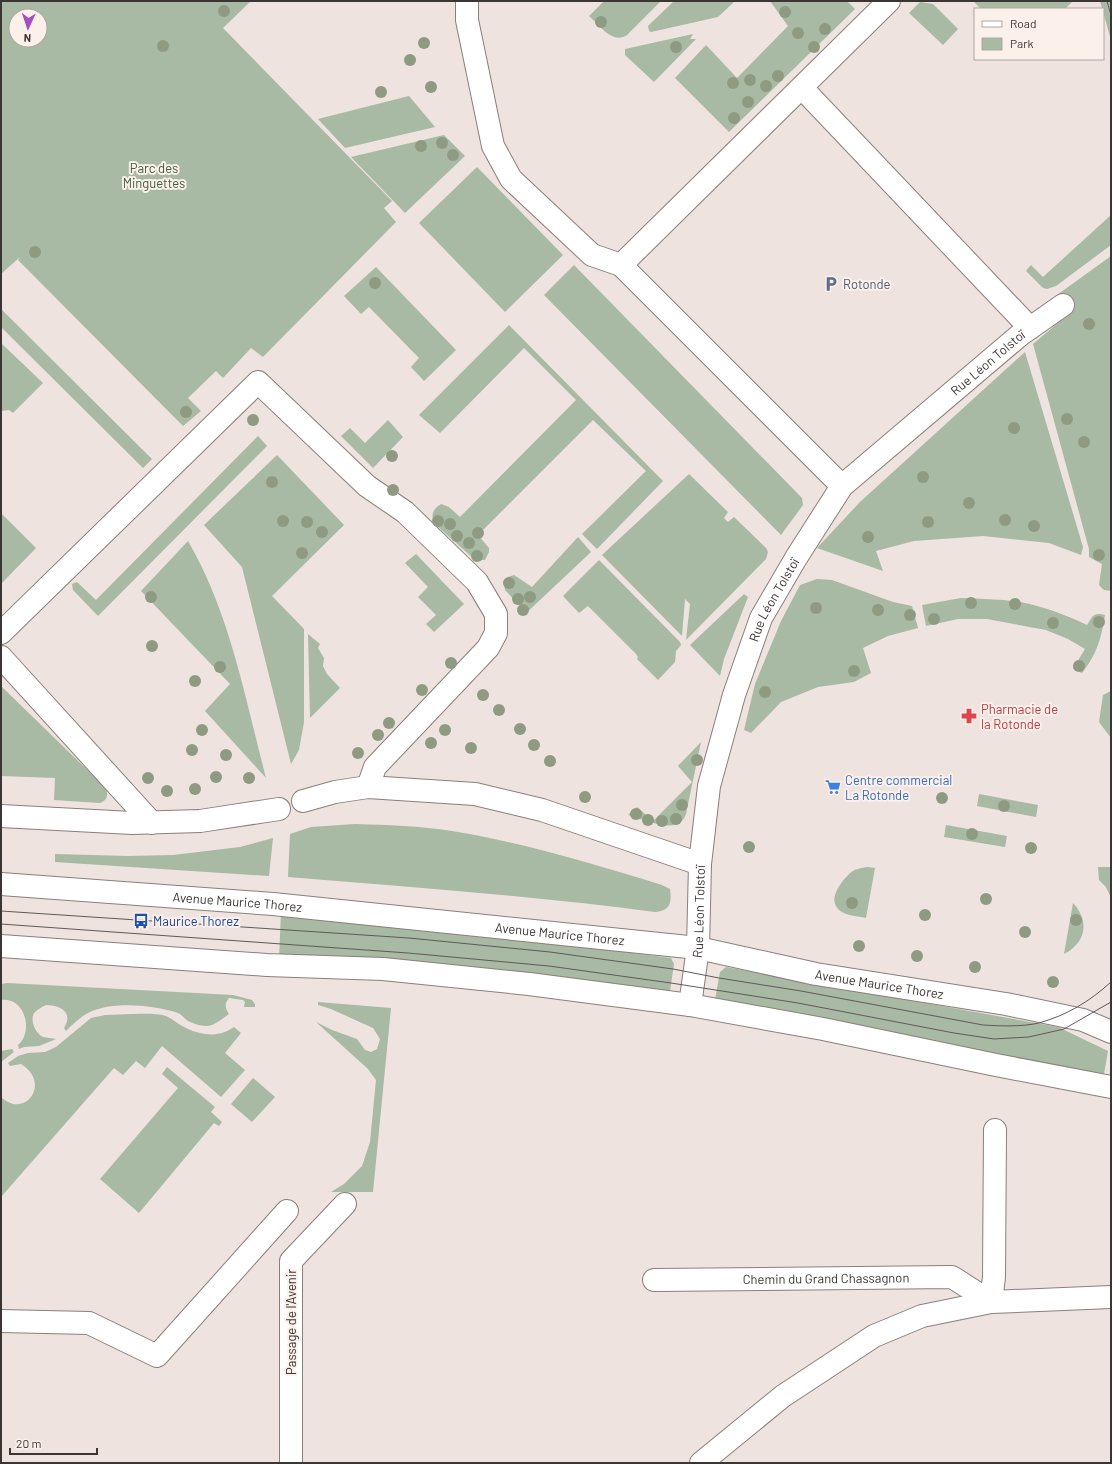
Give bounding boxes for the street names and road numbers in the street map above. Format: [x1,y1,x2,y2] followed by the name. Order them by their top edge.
[947,325,1029,399] street label: Rue Léon Tolstoï
[745,554,803,644] street label: Rue Léon Tolstoï
[689,864,708,959] street label: Rue Léon Tolstoï
[172,889,303,915] street label: Avenue Maurice Thorez
[494,919,625,948] street label: Avenue Maurice Thorez
[814,966,945,1002] street label: Avenue Maurice Thorez
[283,1269,299,1375] street label: Passage de l'Avenir
[743,1269,909,1287] street label: Chemin du Grand Chassagnon

